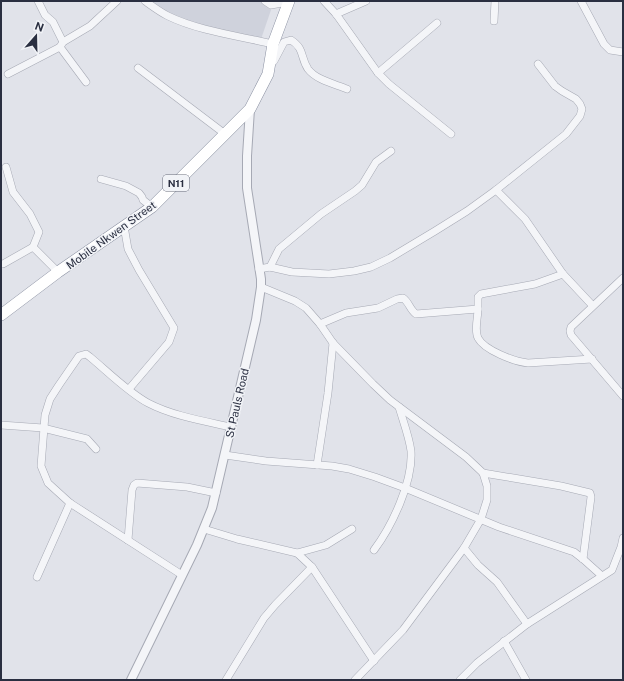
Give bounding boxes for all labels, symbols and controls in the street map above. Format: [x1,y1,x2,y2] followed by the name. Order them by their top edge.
[16,16,56,56] north arrow
[33,19,46,34] text: N
[163,175,189,191] road number: N11
[64,199,158,271] street label: Mobile Nkwen Street
[223,367,251,439] street label: St Pauls Road

